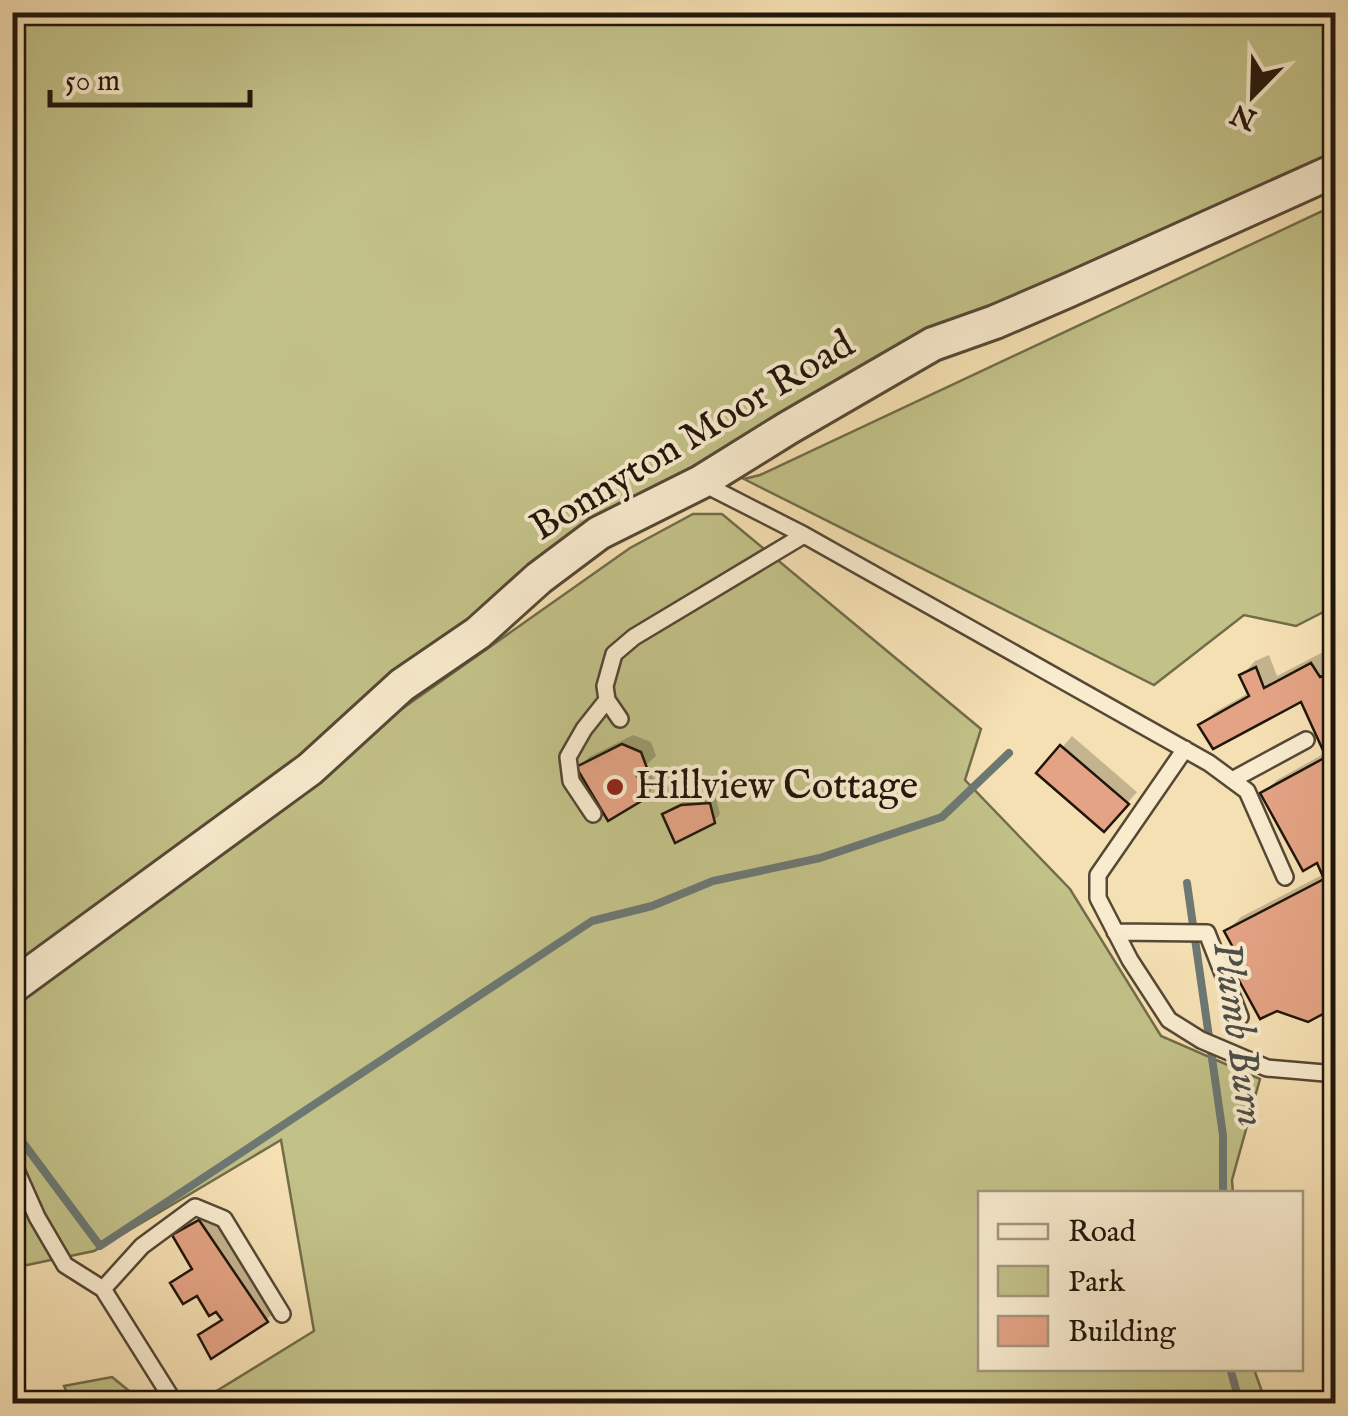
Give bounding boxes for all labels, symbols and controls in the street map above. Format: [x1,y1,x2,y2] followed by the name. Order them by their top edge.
[50,45,250,107] scale bar
[1203,45,1303,145] north arrow
[65,63,120,101] text: 50 m
[1226,95,1263,137] text: N
[522,320,865,554] street label: Bonnyton Moor Road
[635,762,918,813] place label: Hillview Cottage
[604,776,626,798] marker: Hillview Cottage
[1199,938,1277,1130] water label: Plumb Burn
[978,1191,1303,1371] legend
[1068,1214,1137,1252] text: Road
[1068,1264,1126,1302] text: Park
[1068,1314,1177,1352] text: Building

